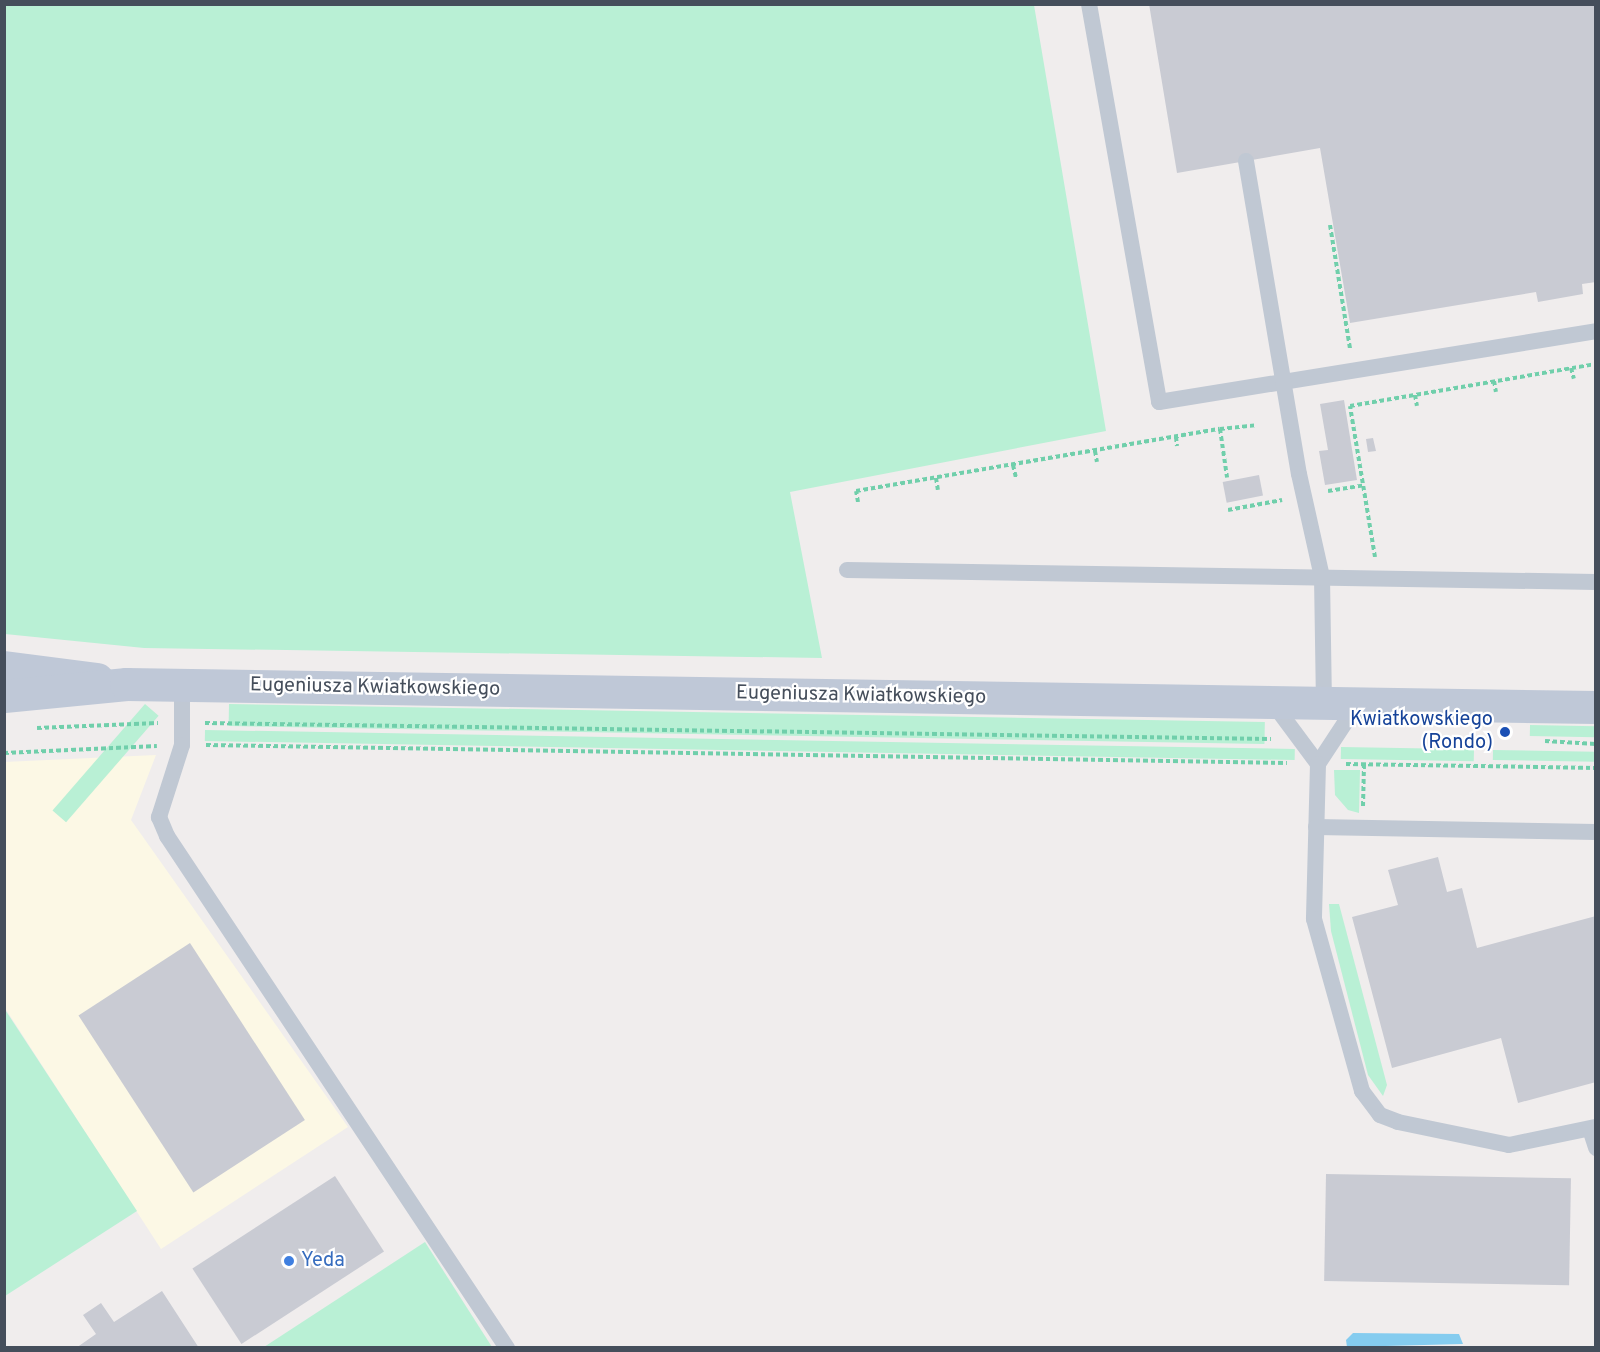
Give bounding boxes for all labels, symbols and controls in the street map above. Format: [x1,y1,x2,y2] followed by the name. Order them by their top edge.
[250,674,500,702] street label: Eugeniusza Kwiatkowskiego
[736,682,986,710] street label: Eugeniusza Kwiatkowskiego
[1350,708,1493,755] place label: Kwiatkowskiego (Rondo)
[1498,725,1512,739] marker: Kwiatkowskiego (Rondo)
[301,1249,345,1273] place label: Yeda
[282,1254,296,1268] marker: Yeda

